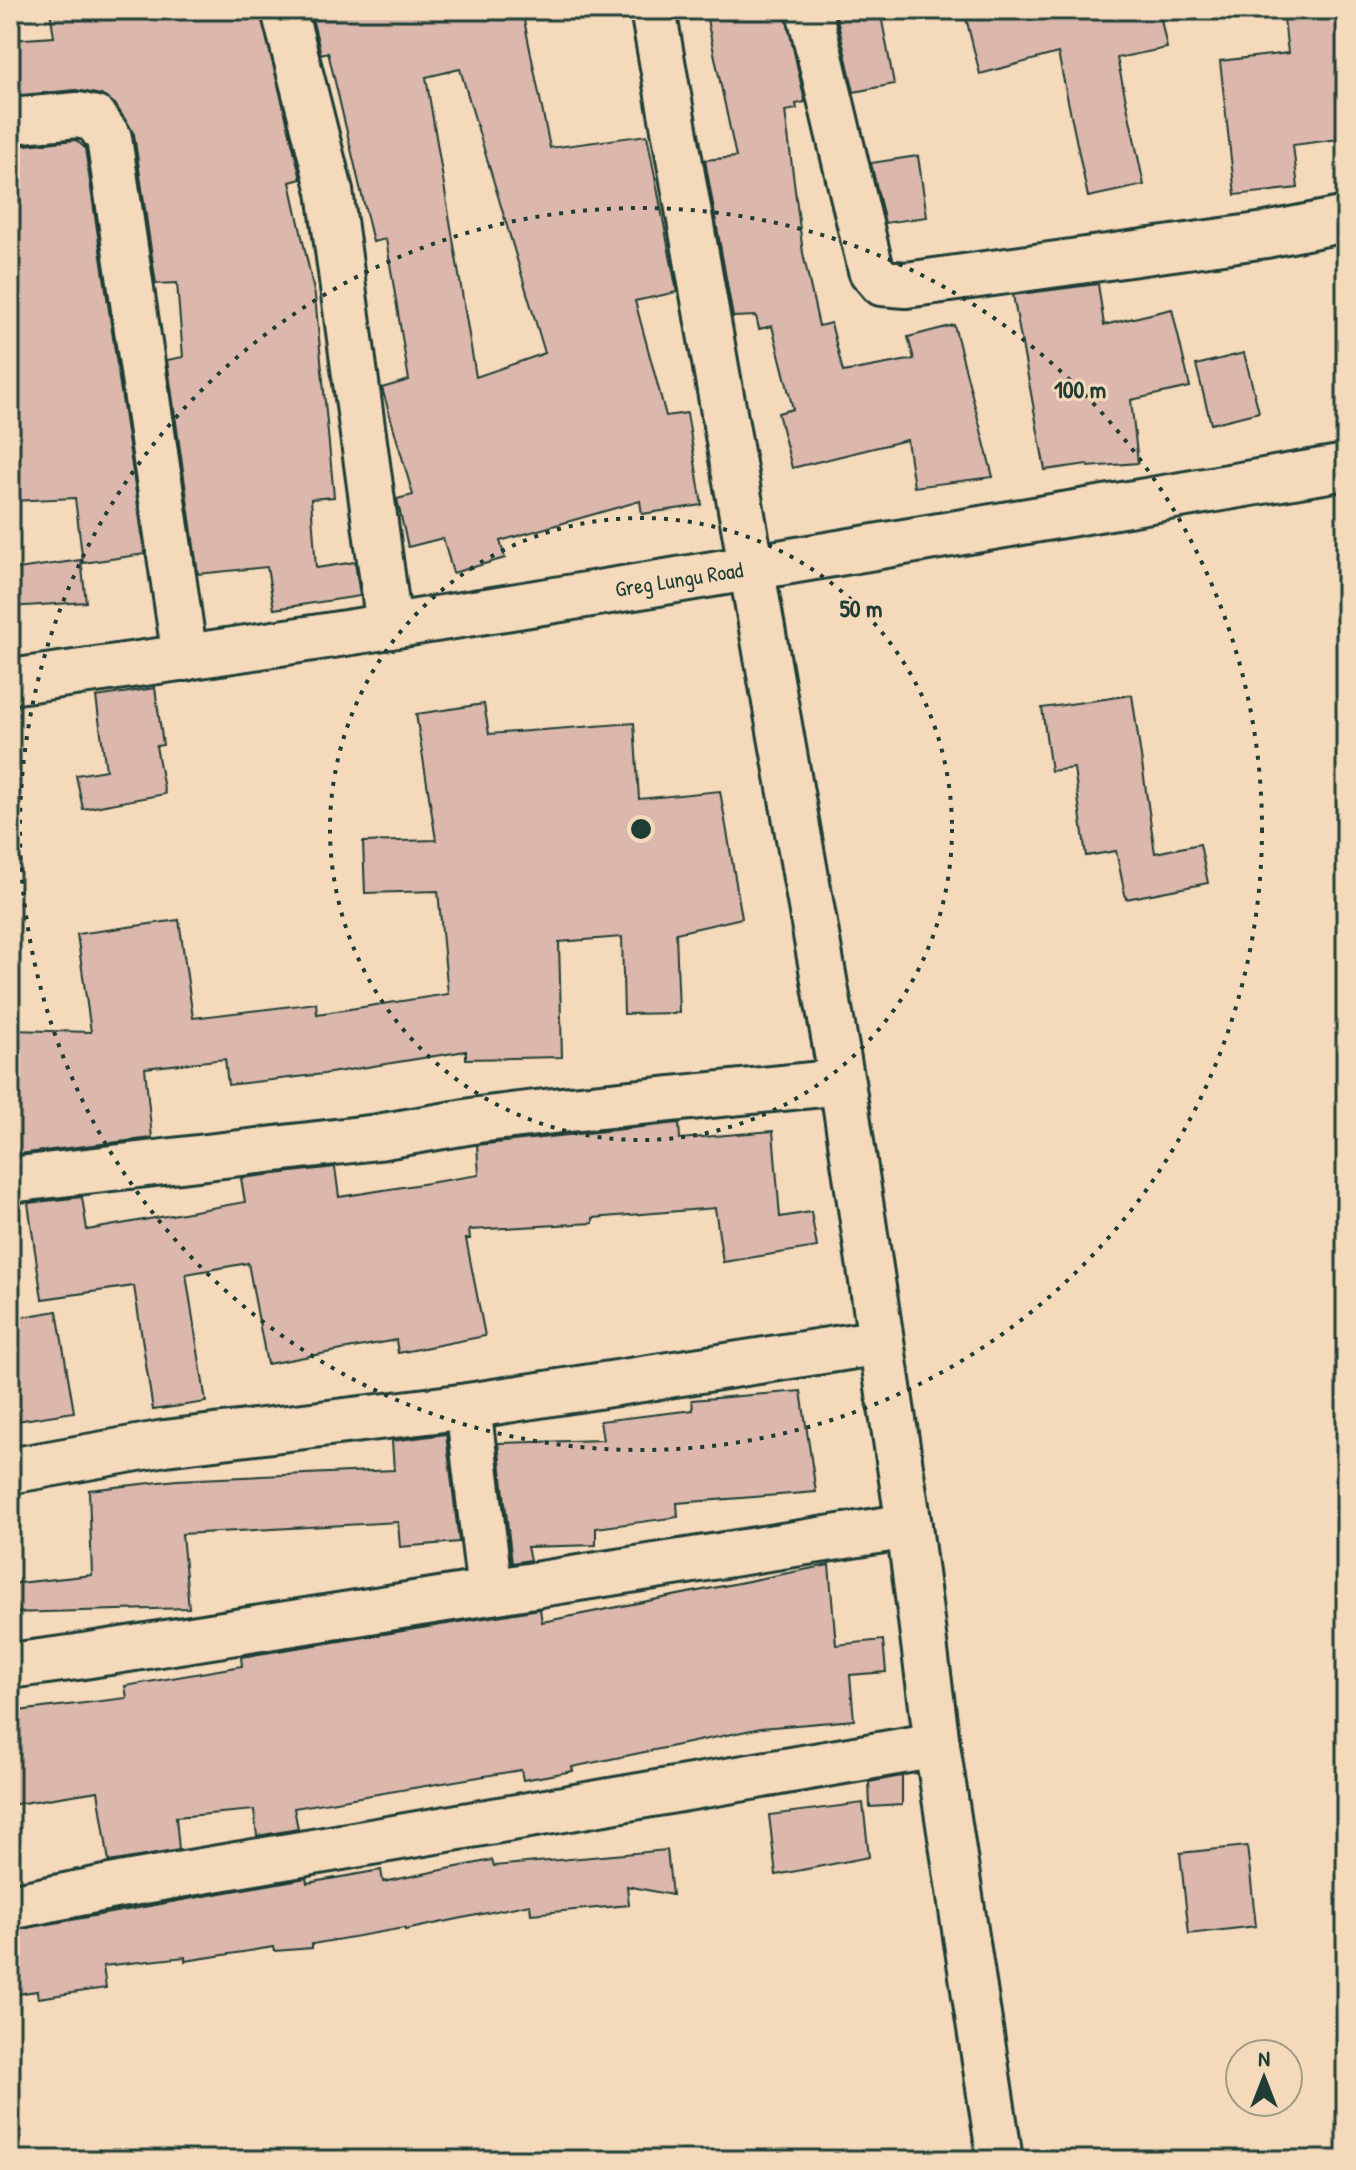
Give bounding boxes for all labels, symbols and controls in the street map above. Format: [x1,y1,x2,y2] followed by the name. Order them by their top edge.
[1054,373,1106,405] text: 100 m
[613,554,746,604] street label: Greg Lungu Road
[840,592,882,624] text: 50 m
[627,815,655,843] centre of rings
[1224,2038,1304,2118] north arrow
[1258,2043,1270,2073] text: N

